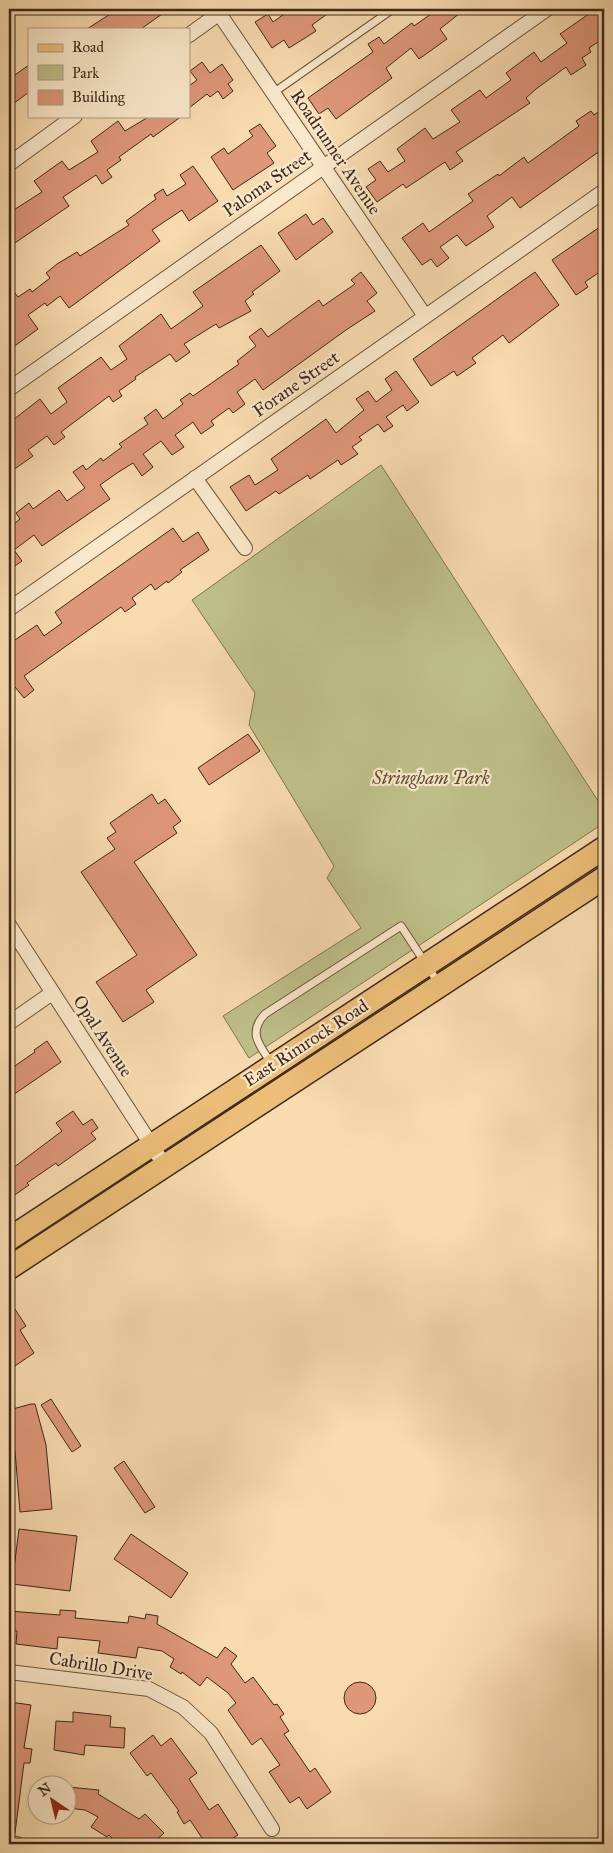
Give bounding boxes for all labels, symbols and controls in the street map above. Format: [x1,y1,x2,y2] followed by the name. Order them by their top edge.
[28,28,190,118] legend
[72,38,104,56] text: Road
[72,64,99,82] text: Park
[286,85,386,219] street label: Roadrunner Avenue
[72,88,126,106] text: Building
[219,144,316,222] street label: Paloma Street
[248,346,344,422] street label: Forane Street
[371,767,490,789] park label: Stringham Park
[68,991,138,1081] street label: Opal Avenue
[240,995,372,1091] street label: East Rimrock Road
[48,1647,154,1685] street label: Cabrillo Drive
[28,1776,78,1826] north arrow
[35,1779,55,1800] text: N

